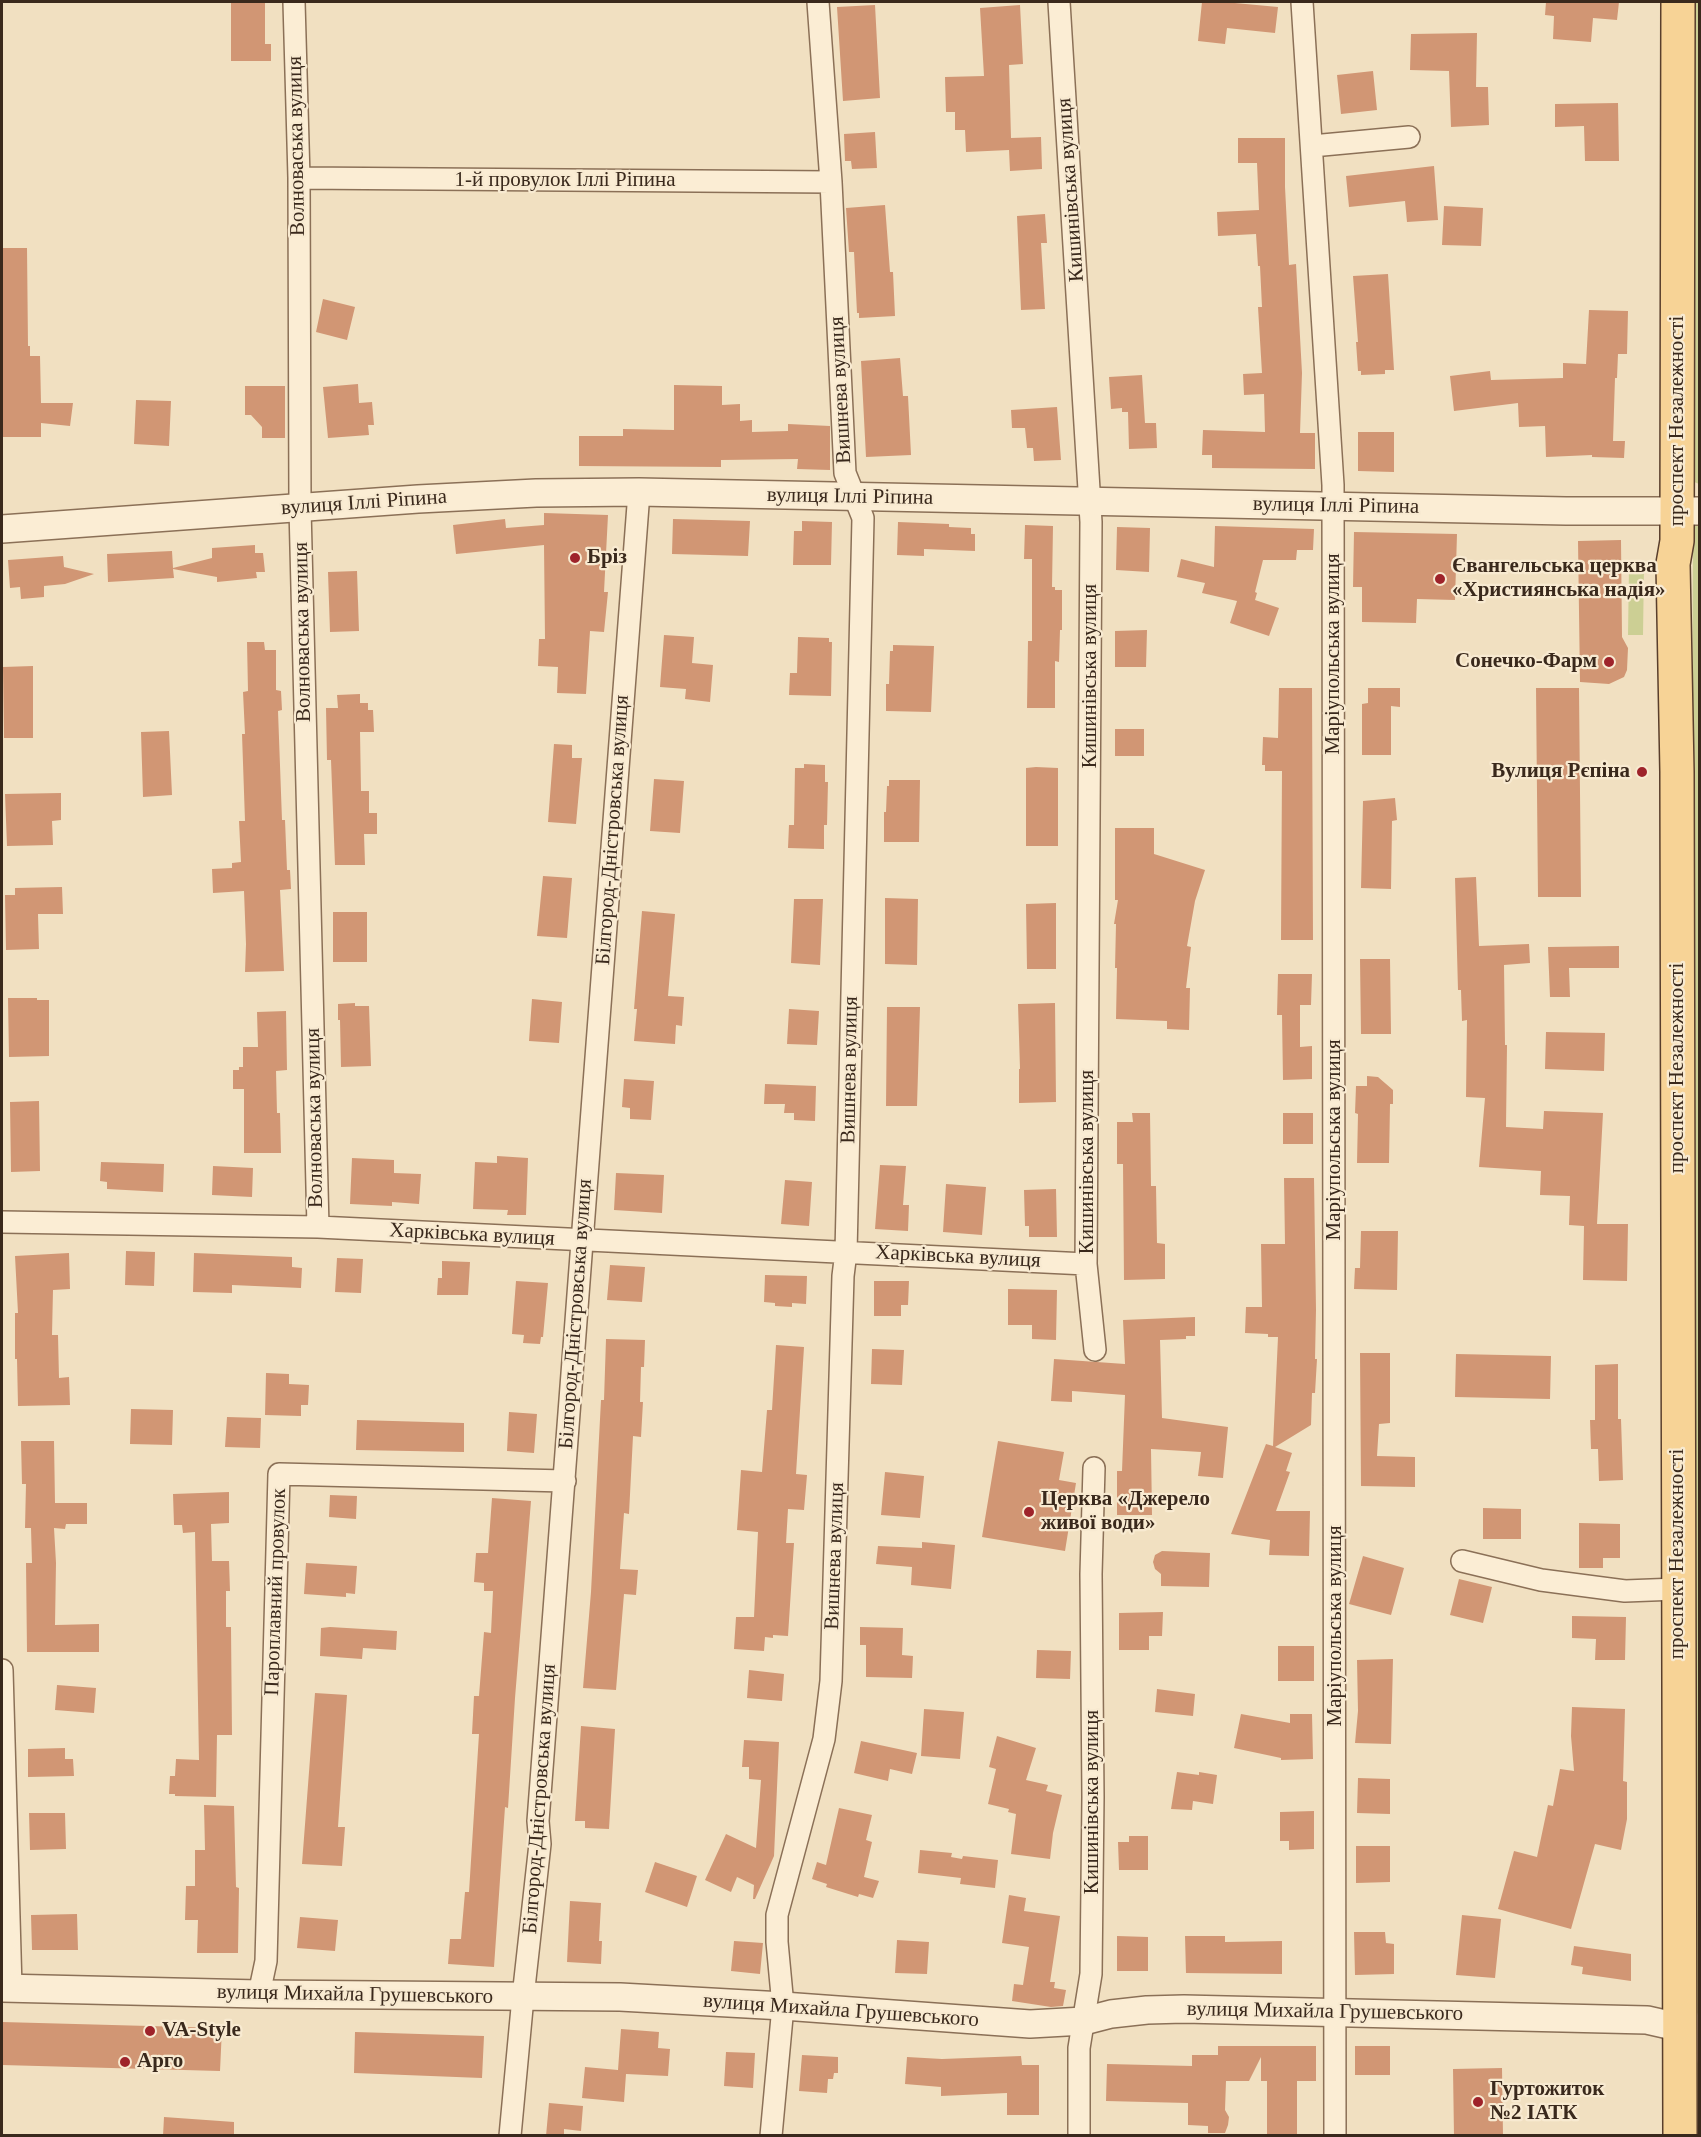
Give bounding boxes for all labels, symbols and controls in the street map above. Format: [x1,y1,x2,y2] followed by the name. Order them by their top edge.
[283,56,311,236] street label: Волноваська вулиця
[1052,97,1090,283] street label: Кишинівська вулиця
[454,167,676,193] street label: 1-й провулок Іллі Ріпина
[825,316,857,464] street label: Вишнева вулиця
[1664,316,1690,526] street label: проспект Незалежності
[767,483,933,511] street label: вулиця Іллі Ріпина
[280,485,448,521] street label: вулиця Іллі Ріпина
[1253,492,1419,520] street label: вулиця Іллі Ріпина
[289,542,317,722] street label: Волноваська вулиця
[587,545,627,571] place label: Бріз
[568,551,582,565] marker: Бріз
[1320,553,1346,755] street label: Маріупольська вулиця
[1452,554,1666,604] place label: Євангельська церква «Християнська надія»
[1433,572,1447,586] marker: Євангельська церква «Християнська надія»
[1077,584,1103,768] street label: Кишинівська вулиця
[1455,649,1597,675] place label: Сонечко-Фарм
[1602,655,1616,669] marker: Сонечко-Фарм
[591,694,635,966] street label: Білгород-Дністровська вулиця
[1491,759,1630,785] place label: Вулиця Рєпіна
[1635,765,1649,779] marker: Вулиця Рєпіна
[1664,963,1690,1173] street label: проспект Незалежності
[836,996,864,1144] street label: Вишнева вулиця
[301,1028,329,1208] street label: Волноваська вулиця
[1321,1039,1347,1241] street label: Маріупольська вулиця
[1074,1070,1100,1254] street label: Кишинівська вулиця
[554,1178,598,1450] street label: Білгород-Дністровська вулиця
[389,1218,555,1252] street label: Харківська вулиця
[875,1240,1041,1274] street label: Харківська вулиця
[1664,1449,1690,1659] street label: проспект Незалежності
[820,1482,850,1630] street label: Вишнева вулиця
[1041,1487,1210,1537] place label: Церква «Джерело живої води»
[260,1488,292,1696] street label: Пароплавний провулок
[1022,1505,1036,1519] marker: Церква «Джерело живої води»
[1322,1525,1348,1727] street label: Маріупольська вулиця
[518,1663,562,1935] street label: Білгород-Дністровська вулиця
[1079,1710,1105,1894] street label: Кишинівська вулиця
[217,1980,493,2010] street label: вулиця Михайла Грушевського
[702,1989,980,2033] street label: вулиця Михайла Грушевського
[1187,1997,1463,2027] street label: вулиця Михайла Грушевського
[162,2018,241,2044] place label: VA-Style
[143,2024,157,2038] marker: VA-Style
[137,2049,183,2075] place label: Арго
[118,2055,132,2069] marker: Арго
[1490,2077,1604,2127] place label: Гуртожиток №2 ІАТК
[1471,2095,1485,2109] marker: Гуртожиток №2 ІАТК

